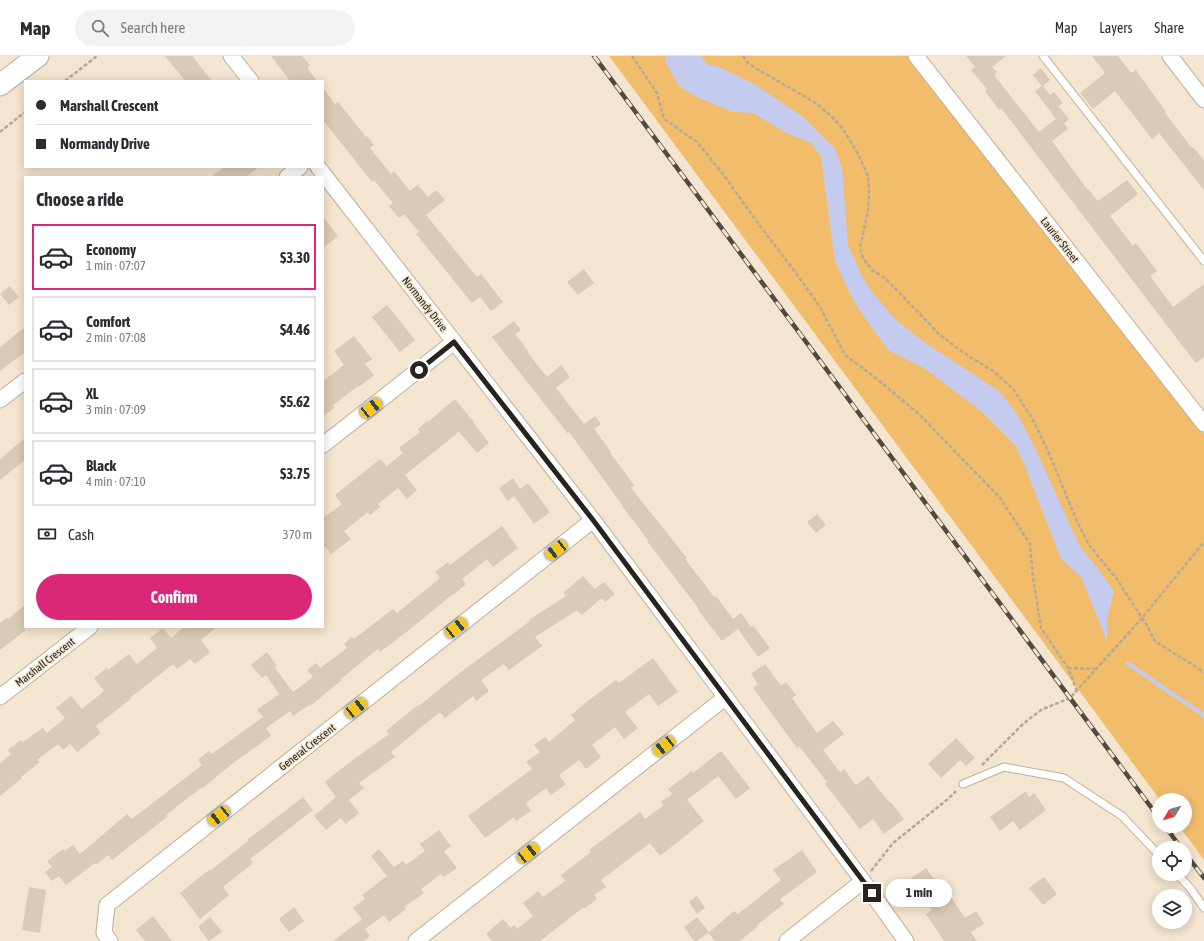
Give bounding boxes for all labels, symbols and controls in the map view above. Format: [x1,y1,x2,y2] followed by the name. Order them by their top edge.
[75,10,355,46] search box
[20,17,51,39] text: Map
[89,17,111,39] icon: search
[121,19,185,36] text: Search here
[1055,20,1077,36] text: Map
[1099,20,1132,36] text: Layers
[1154,20,1184,36] text: Share
[60,97,158,114] text: Marshall Crescent
[60,135,150,152] text: Normandy Drive
[36,189,124,210] text: Choose a ride
[1039,215,1081,265] street label: Laurier Street
[38,239,74,275] icon: car
[86,241,136,258] text: Economy
[280,249,310,266] text: $3.30
[86,258,146,273] text: 1 min · 07:07
[400,274,450,334] street label: Normandy Drive
[38,311,74,347] icon: car
[86,313,130,330] text: Comfort
[280,321,310,338] text: $4.46
[86,330,146,345] text: 2 min · 07:08
[410,361,428,379] route start
[38,383,74,419] icon: car
[86,385,99,402] text: XL
[280,393,310,410] text: $5.62
[358,396,384,420] car
[86,402,146,417] text: 3 min · 07:09
[38,455,74,491] icon: car
[86,457,116,474] text: Black
[280,465,310,482] text: $3.75
[86,474,146,489] text: 4 min · 07:10
[36,523,58,545] icon: cash
[68,526,94,543] text: Cash
[283,527,312,542] text: 370 m
[543,538,569,562] car
[36,574,312,620] button: Confirm
[443,616,469,640] car
[13,635,77,689] street label: Marshall Crescent
[343,696,369,720] car
[276,721,338,773] street label: General Crescent
[651,734,677,758] car
[1152,793,1192,833] north arrow
[1152,793,1192,929] map controls
[206,804,232,828] car
[515,841,541,865] car
[1152,841,1192,881] button: locate
[886,879,952,907] callout: 1 min
[863,884,881,902] route end
[906,885,932,900] text: 1 min
[1152,889,1192,929] button: layers

